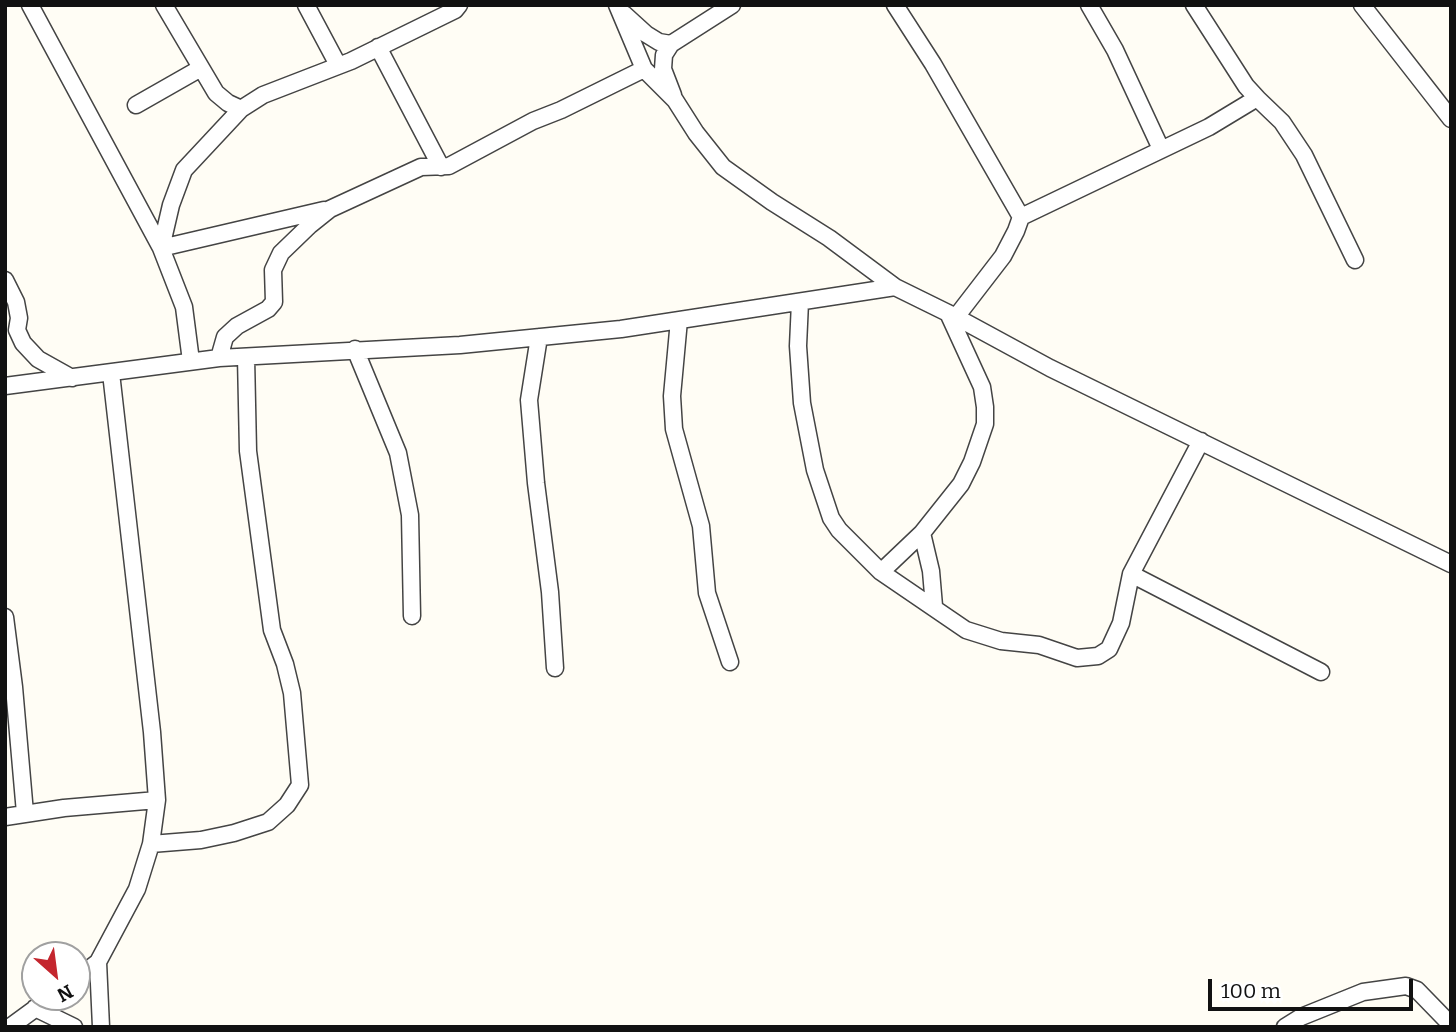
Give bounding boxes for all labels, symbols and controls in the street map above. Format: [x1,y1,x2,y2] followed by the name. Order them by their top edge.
[21,941,91,1011] north arrow
[1211,965,1416,1009] scale bar
[1221,978,1281,1004] text: 100 m
[53,980,77,1007] text: N

